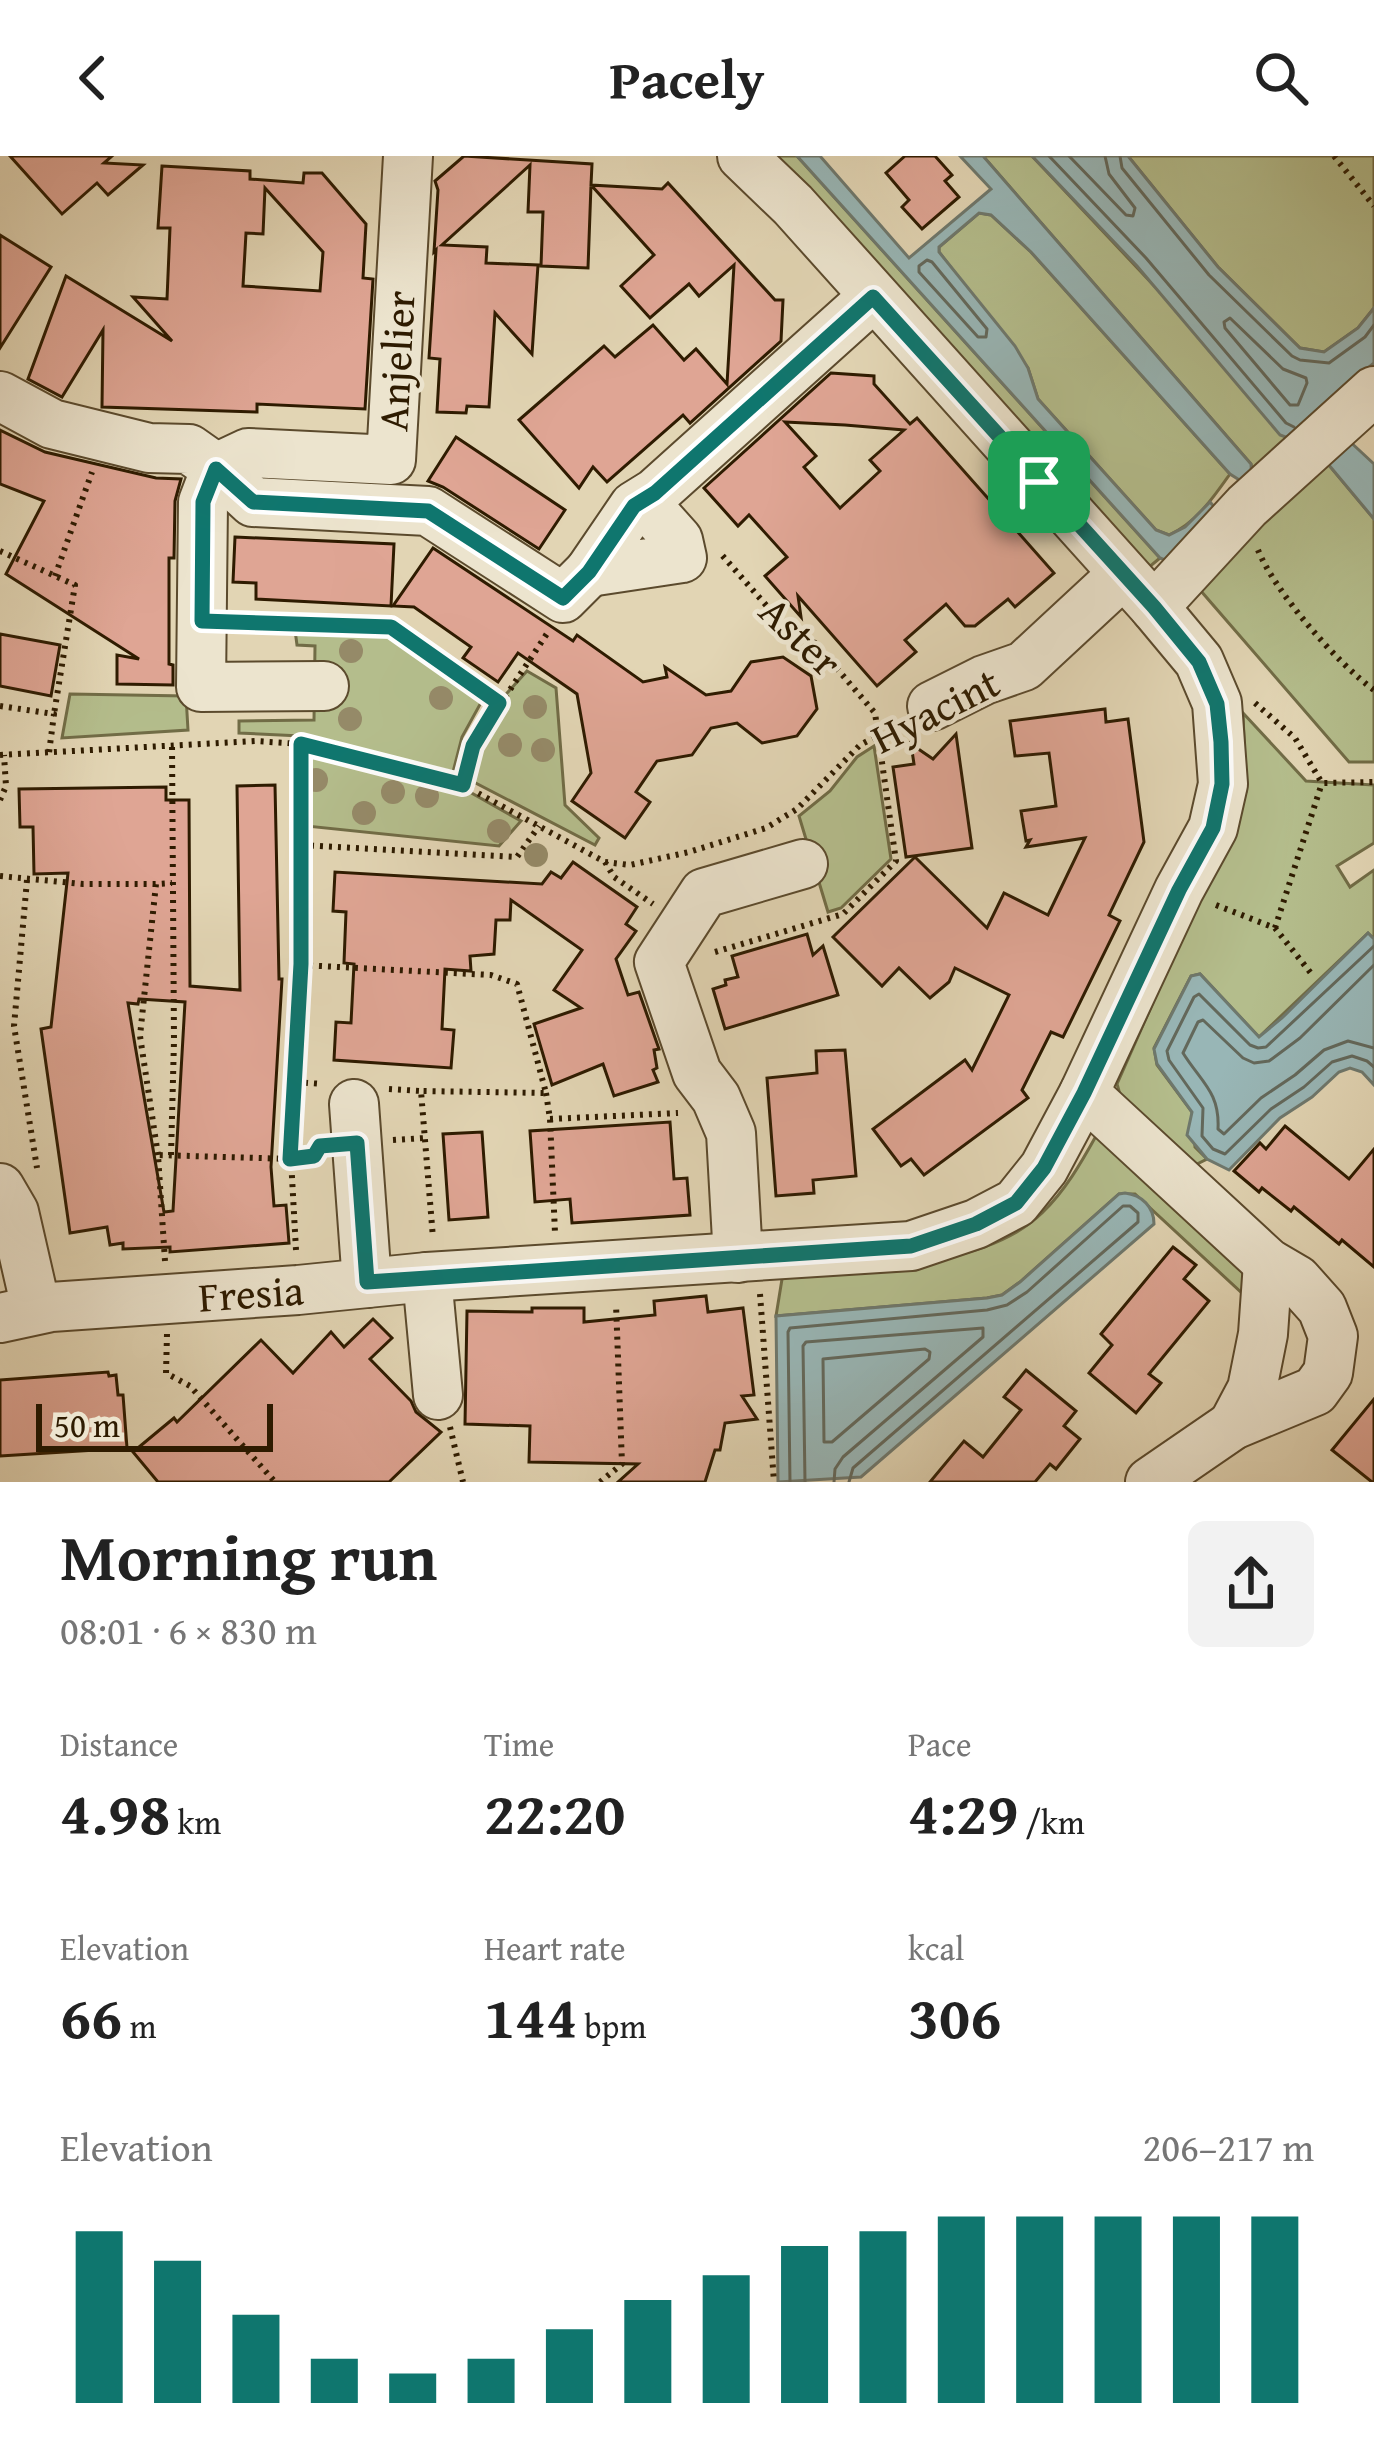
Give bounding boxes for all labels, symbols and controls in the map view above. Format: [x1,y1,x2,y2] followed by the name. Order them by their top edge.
[610,39,764,118] text: Pacely
[60,45,126,111] icon: back
[1248,45,1314,111] icon: search
[361,289,430,433] street label: Anjelier
[988,431,1090,533] pin
[1006,449,1072,515] icon: arrive
[746,581,856,690] street label: Aster
[860,651,1010,768] street label: Hyacint
[196,1258,306,1327] street label: Fresia
[36,1398,273,1451] scale bar
[54,1401,120,1449] text: 50 m
[60,1507,437,1604] text: Morning run
[1188,1521,1314,1647] button: share
[60,1601,317,1658] text: 08:01 · 6 × 830 m
[60,1720,178,1768] text: Distance
[484,1720,554,1768] text: Time
[908,1720,971,1768] text: Pace
[60,1768,170,1856] text: 4.98
[484,1768,625,1856] text: 22:20
[908,1768,1018,1856] text: 4:29
[170,1798,221,1846] text: km
[1018,1798,1085,1846] text: /km
[60,1924,189,1972] text: Elevation
[484,1924,626,1972] text: Heart rate
[908,1924,964,1972] text: kcal
[60,1972,122,2060] text: 66
[484,1972,577,2060] text: 144
[908,1972,1001,2060] text: 306
[122,2002,156,2050] text: m
[577,2002,646,2050] text: bpm
[60,2118,213,2175] text: Elevation
[1142,2118,1314,2175] text: 206–217 m

